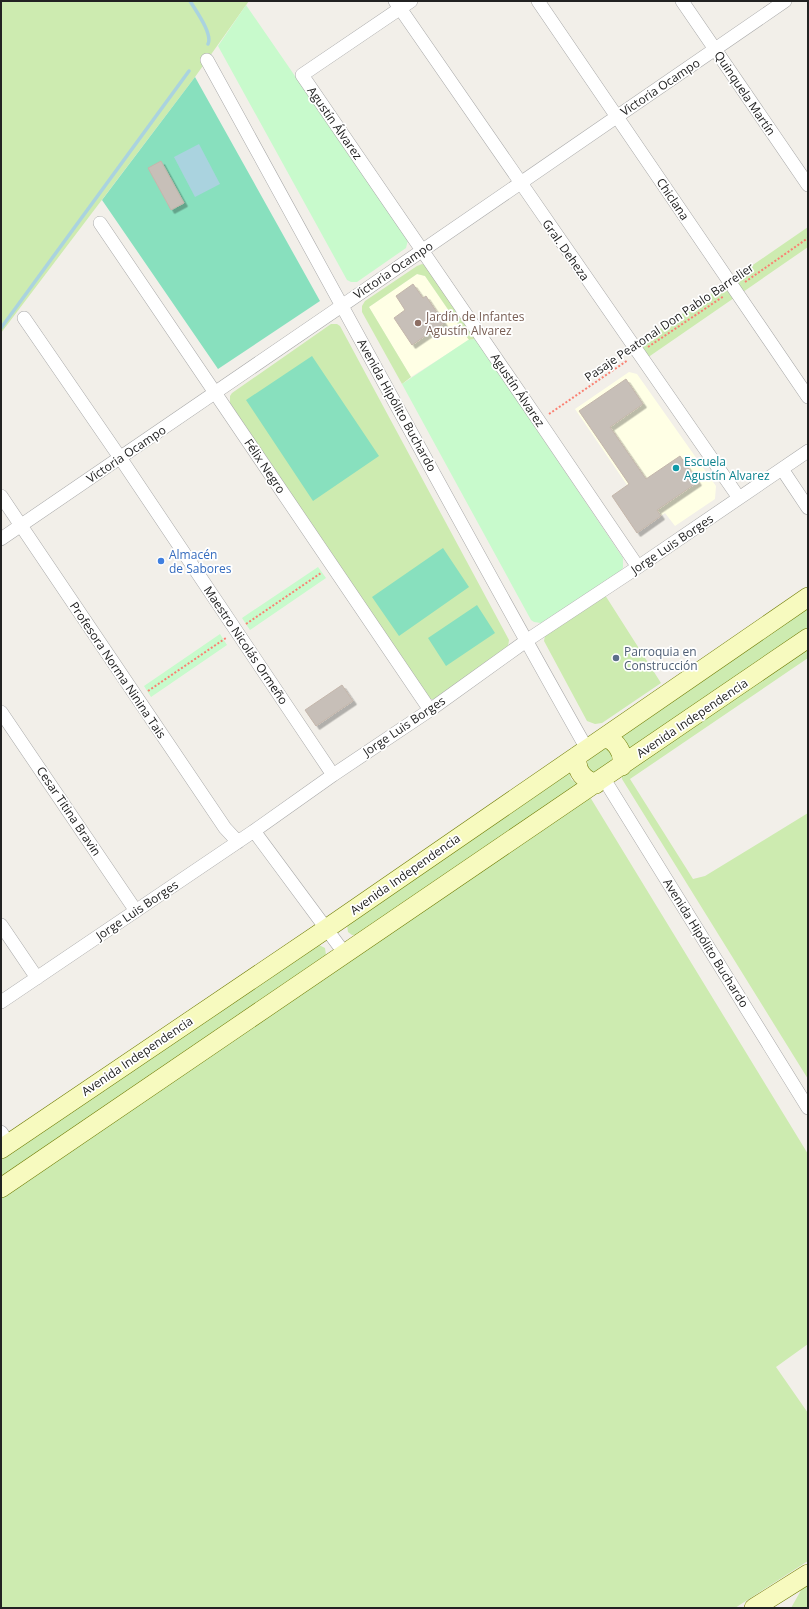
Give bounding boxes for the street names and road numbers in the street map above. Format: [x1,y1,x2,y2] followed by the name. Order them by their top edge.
[710,47,780,139] street label: Quinquela Martín
[617,54,703,120] street label: Victoria Ocampo
[304,83,367,163] street label: Agustín Álvarez
[653,175,693,223] street label: Chiclana
[539,216,593,284] street label: Gral. Deheza
[350,237,436,303] street label: Victoria Ocampo
[581,259,757,385] street label: Pasaje Peatonal Don Pablo Barrelier
[353,336,441,474] street label: Avenida Hipólito Buchardo
[487,350,549,431] street label: Agustín Álvarez
[83,421,169,487] street label: Victoria Ocampo
[240,435,290,497] street label: Félix Negro
[627,510,717,578] street label: Jorge Luis Borges
[200,582,292,708] street label: Maestro Nicolás Ormeño
[66,598,170,742] street label: Profesora Norma Ninina Tais
[633,674,751,762] street label: Avenida Independencia
[359,692,449,760] street label: Jorge Luis Borges
[33,763,105,859] street label: Cesar Titina Bravin
[346,829,464,919] street label: Avenida Independencia
[659,875,753,1011] street label: Avenida Hipólito Buchardo
[92,876,182,944] street label: Jorge Luis Borges
[78,1012,196,1100] street label: Avenida Independencia

